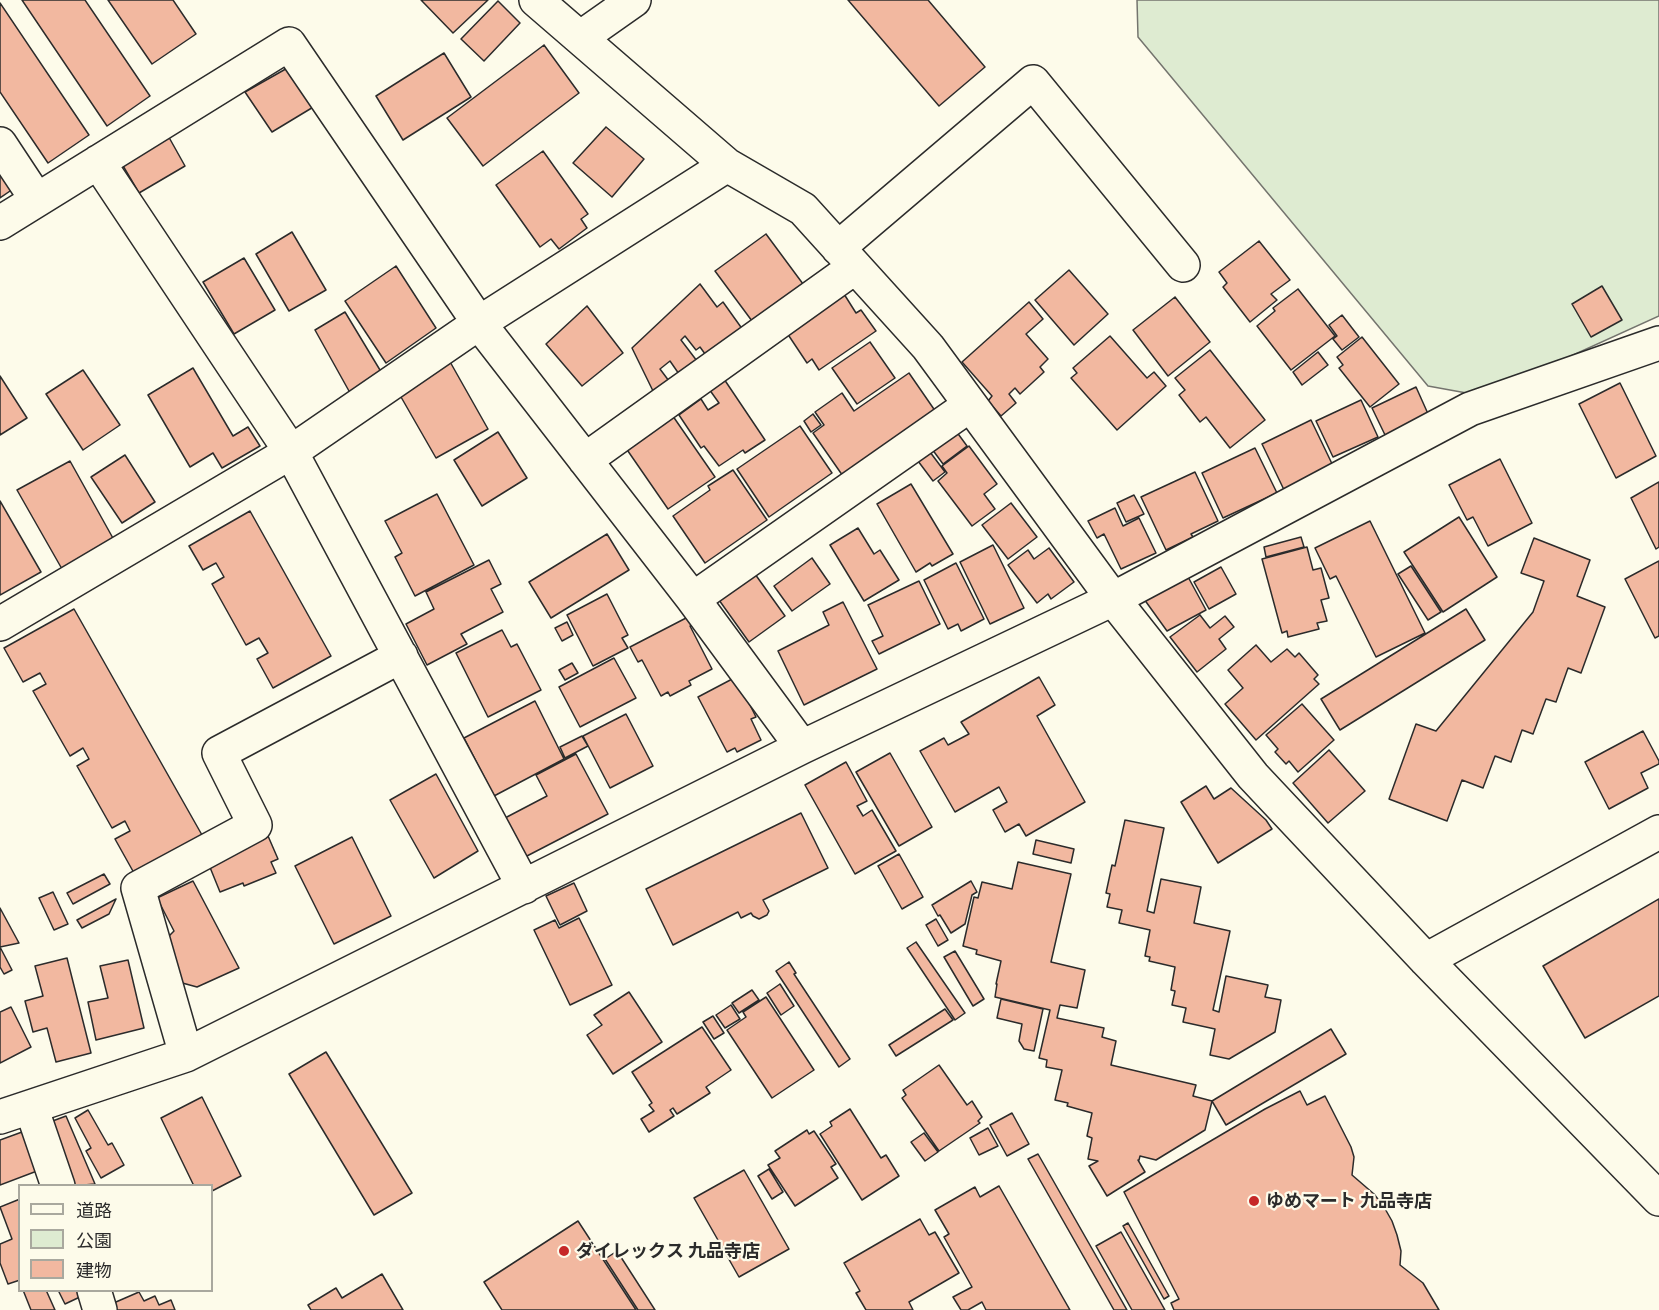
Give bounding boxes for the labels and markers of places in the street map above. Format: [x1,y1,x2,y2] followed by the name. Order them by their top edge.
[1266,1190,1432,1212] place label: ゆめマート 九品寺店
[1247,1194,1261,1208] marker: ゆめマート 九品寺店
[576,1240,760,1262] place label: ダイレックス 九品寺店
[557,1244,571,1258] marker: ダイレックス 九品寺店

